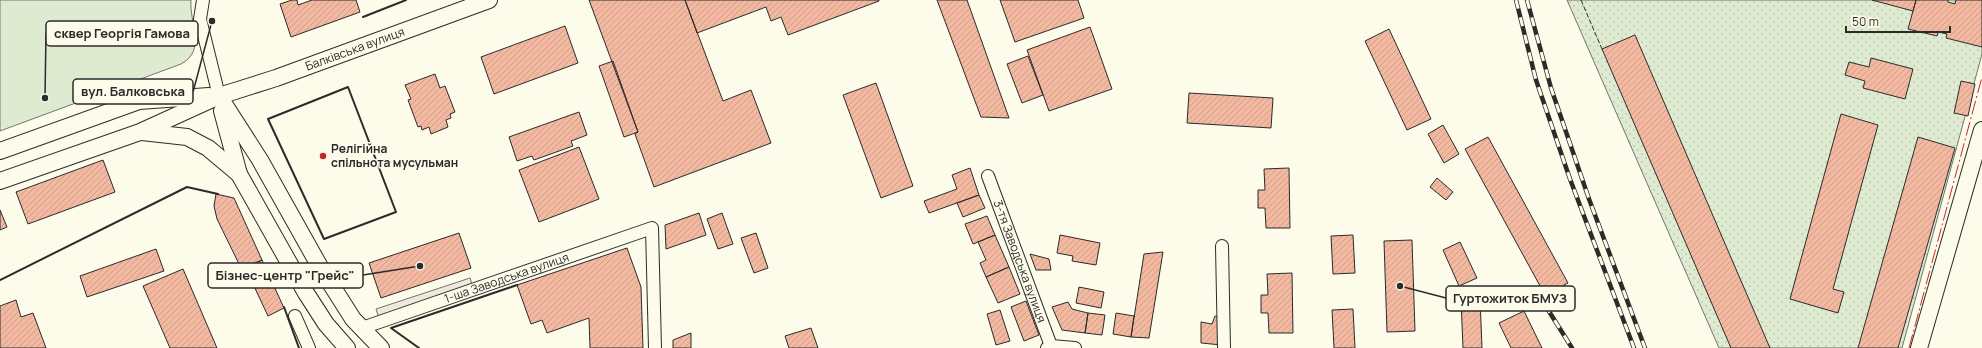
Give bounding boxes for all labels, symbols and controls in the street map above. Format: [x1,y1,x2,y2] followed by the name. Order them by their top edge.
[1846,8,1950,34] scale bar
[1852,13,1879,30] text: 50 m
[46,21,198,46] callout: сквер Георгія Гамова
[303,23,407,75] street label: Балківська вулиця
[54,24,190,42] text: сквер Георгія Гамова
[73,79,193,104] callout: вул. Балковська
[81,82,185,100] text: вул. Балковська
[331,140,458,171] place label: Релігійна спільнота мусульман
[318,151,328,161] marker: Релігійна спільнота мусульман
[990,197,1051,325] street label: 3-тя Заводська вулиця
[442,248,571,307] street label: 1-ша Заводська вулиця
[208,263,363,288] callout: Бізнес-центр "Грейс"
[215,266,355,284] text: Бізнес-центр "Грейс"
[1446,286,1575,311] callout: Гуртожиток БМУЗ
[1453,289,1567,307] text: Гуртожиток БМУЗ

